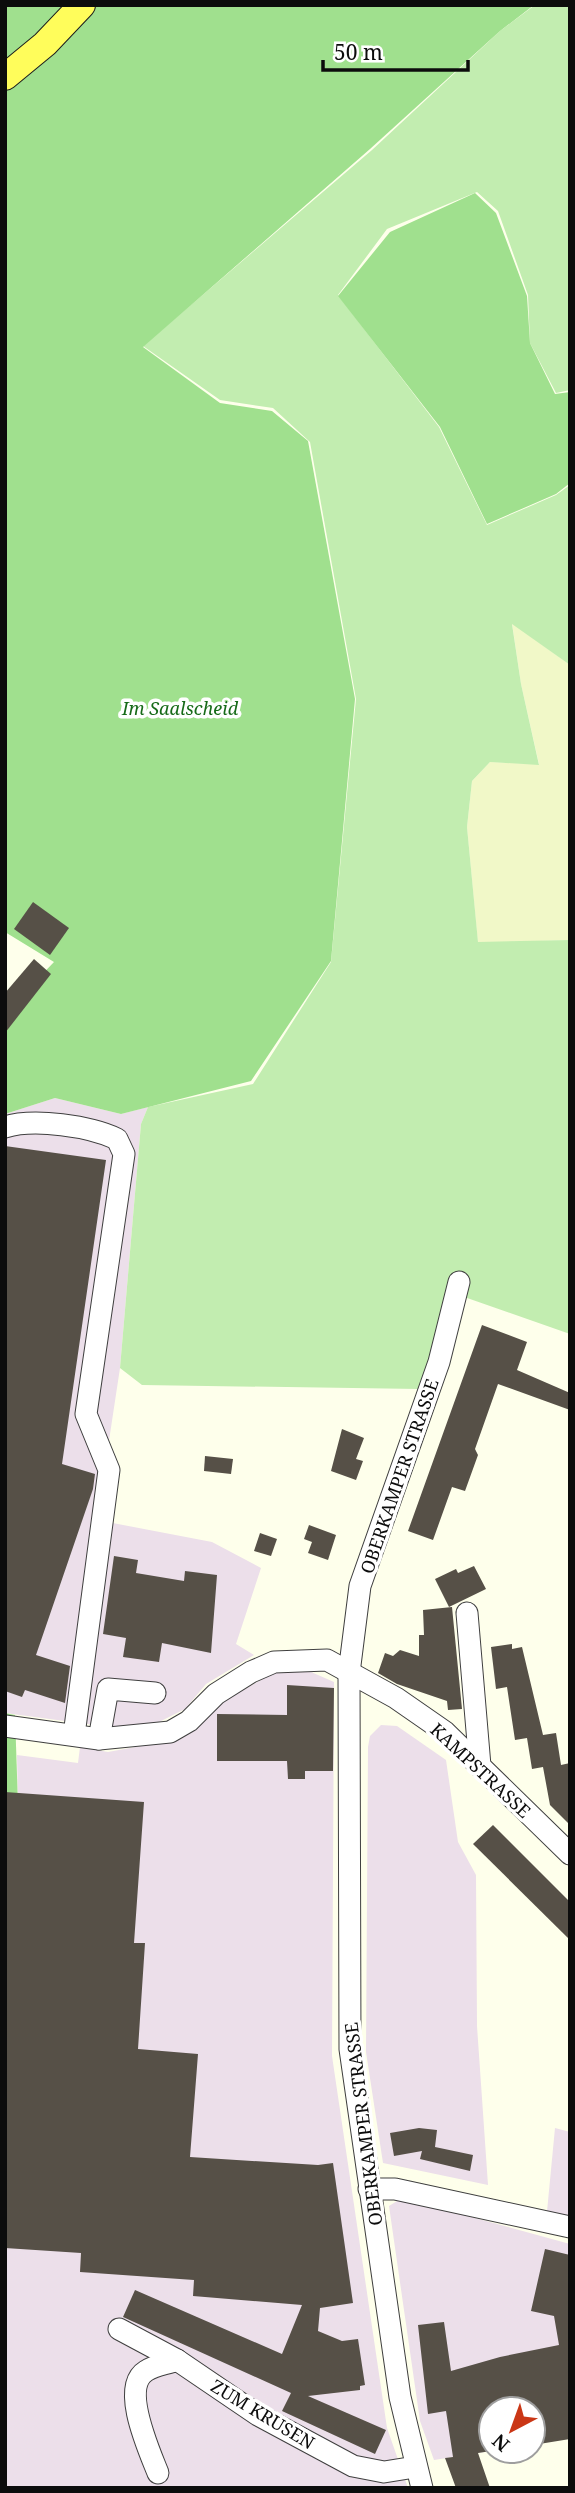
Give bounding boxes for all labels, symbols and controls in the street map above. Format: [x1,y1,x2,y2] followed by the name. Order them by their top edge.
[323,28,468,72] scale bar
[334,38,383,66] text: 50 m
[121,696,239,720] park label: Im Saalscheid
[354,1375,444,1577] street label: OBERKAMPER STRASSE
[426,1717,536,1823] street label: KAMPSTRASSE
[339,2021,387,2227] street label: OBERKAMPER STRASSE
[207,2374,320,2455] street label: ZUM KRUSEN
[477,2395,547,2465] north arrow
[487,2428,515,2458] text: N

